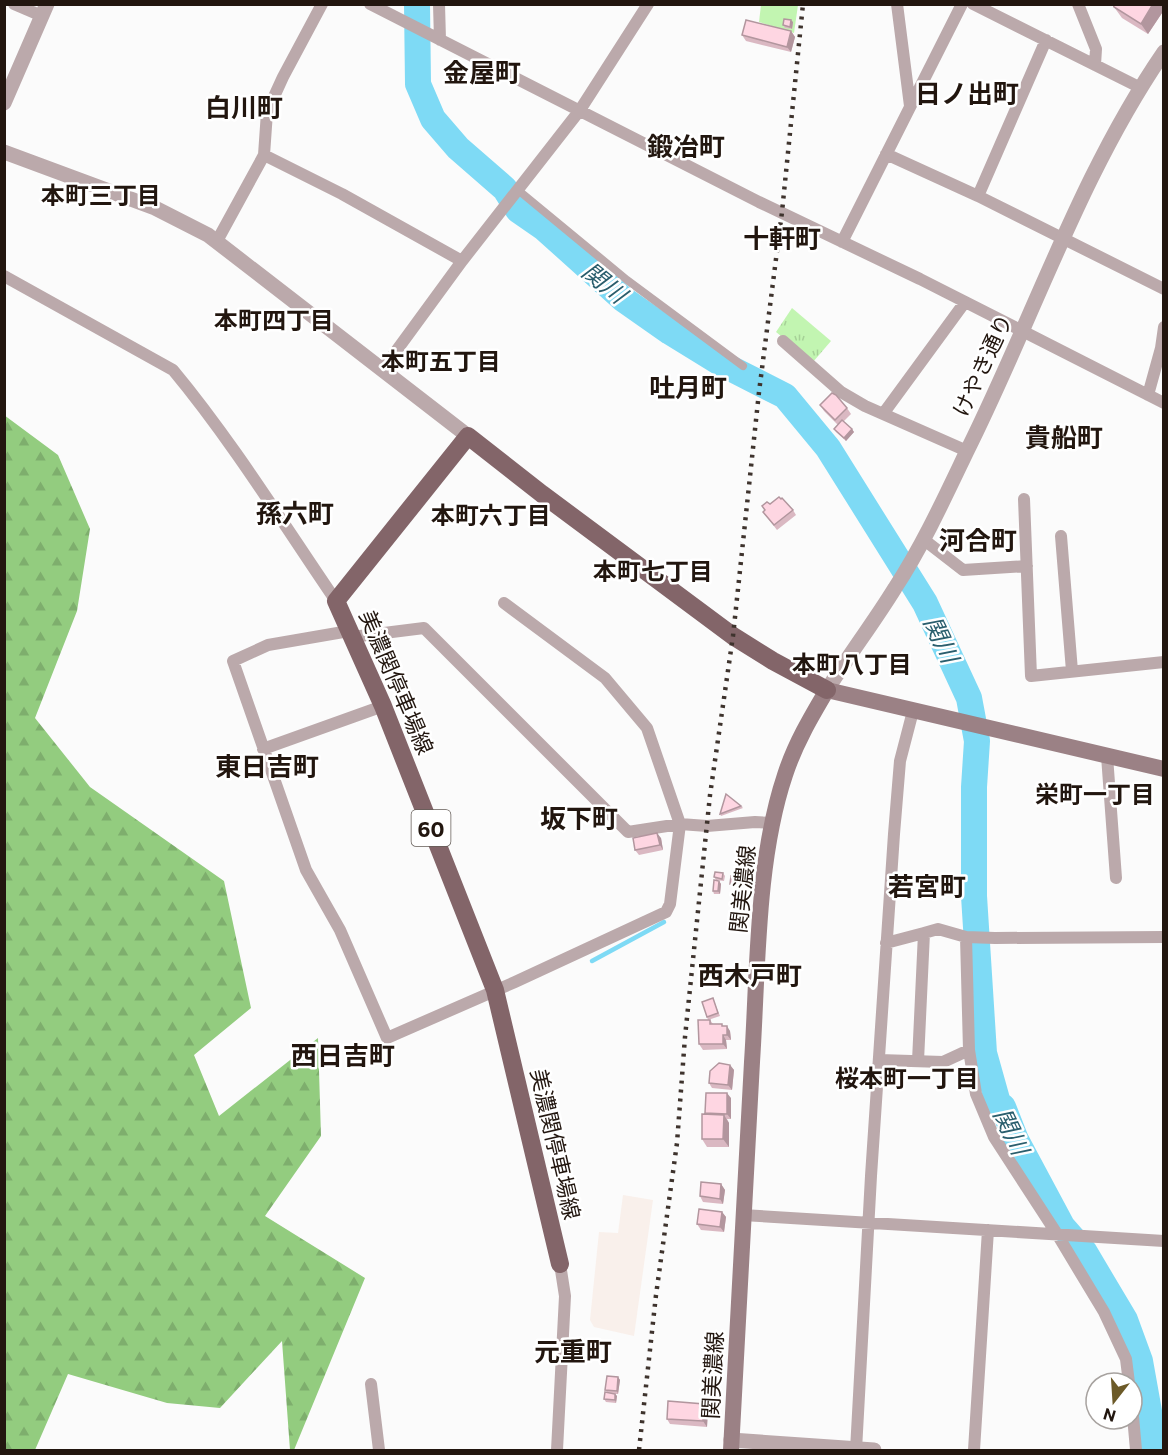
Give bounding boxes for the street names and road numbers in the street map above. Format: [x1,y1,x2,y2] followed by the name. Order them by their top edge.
[947,309,1017,421] street label: けやき通り
[354,606,440,758] street label: 美濃関停車場線
[412,810,450,846] road number: 60
[724,844,760,934] street label: 関美濃線
[526,1066,586,1222] street label: 美濃関停車場線
[696,1330,728,1420] street label: 関美濃線

